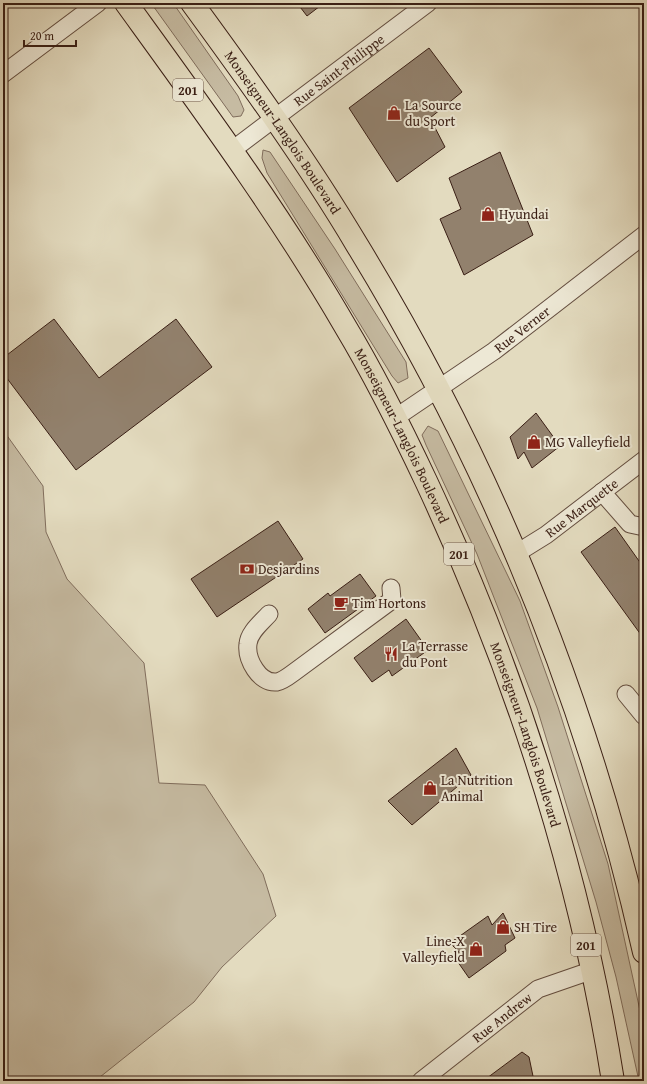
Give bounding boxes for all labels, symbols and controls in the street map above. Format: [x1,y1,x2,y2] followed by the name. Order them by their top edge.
[24,22,76,48] scale bar
[30,27,54,44] text: 20 m
[289,29,389,111] street label: Rue Saint-Philippe
[220,47,346,218] street label: Monseigneur-Langlois Boulevard
[173,79,203,101] road number: 201
[405,95,462,131] place label: La Source du Sport
[386,105,402,121] shop icon: La Source du Sport
[499,204,549,224] place label: Hyundai
[480,206,496,222] shop icon: Hyundai
[490,301,555,357] street label: Rue Verner
[350,344,454,527] street label: Monseigneur-Langlois Boulevard
[545,432,631,452] place label: MG Valleyfield
[526,434,542,450] shop icon: MG Valleyfield
[541,473,623,542] street label: Rue Marquette
[444,543,474,565] road number: 201
[258,559,319,579] place label: Desjardins
[239,561,255,577] bank icon: Desjardins
[352,593,426,613] place label: Tim Hortons
[333,595,349,611] cafe icon: Tim Hortons
[402,636,469,672] place label: La Terrasse du Pont
[485,639,566,830] street label: Monseigneur-Langlois Boulevard
[383,646,399,662] restaurant icon: La Terrasse du Pont
[441,770,513,806] place label: La Nutrition Animal
[422,780,438,796] shop icon: La Nutrition Animal
[514,917,558,937] place label: SH Tire
[495,919,511,935] shop icon: SH Tire
[402,931,466,967] place label: Line-X Valleyfield
[571,934,601,956] road number: 201
[468,941,484,957] shop icon: Line-X Valleyfield
[468,987,536,1047] street label: Rue Andrew

